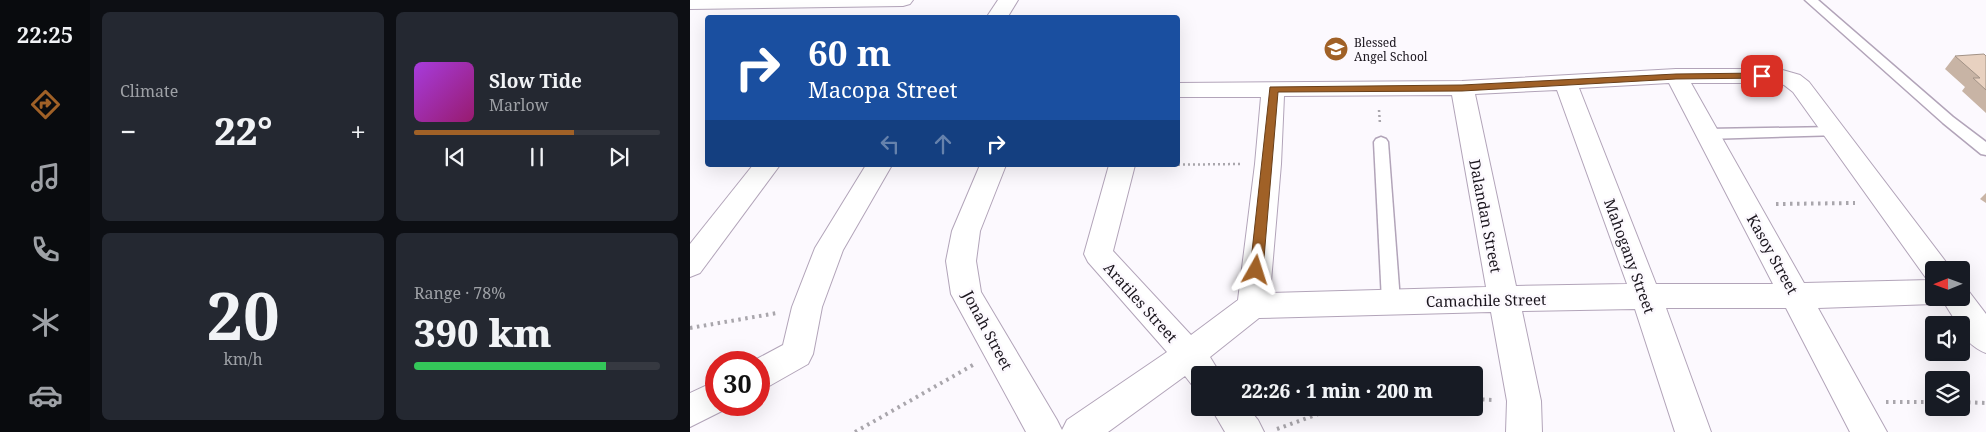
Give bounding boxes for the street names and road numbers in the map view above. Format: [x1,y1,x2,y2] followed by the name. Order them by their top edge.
[1465,158,1507,274] street label: Dalandan Street
[1600,196,1660,316] street label: Mahogany Street
[1743,211,1803,297] street label: Kasoy Street
[1100,258,1182,346] street label: Aratiles Street
[958,286,1017,373] street label: Jonah Street
[1426,289,1546,311] street label: Camachile Street

